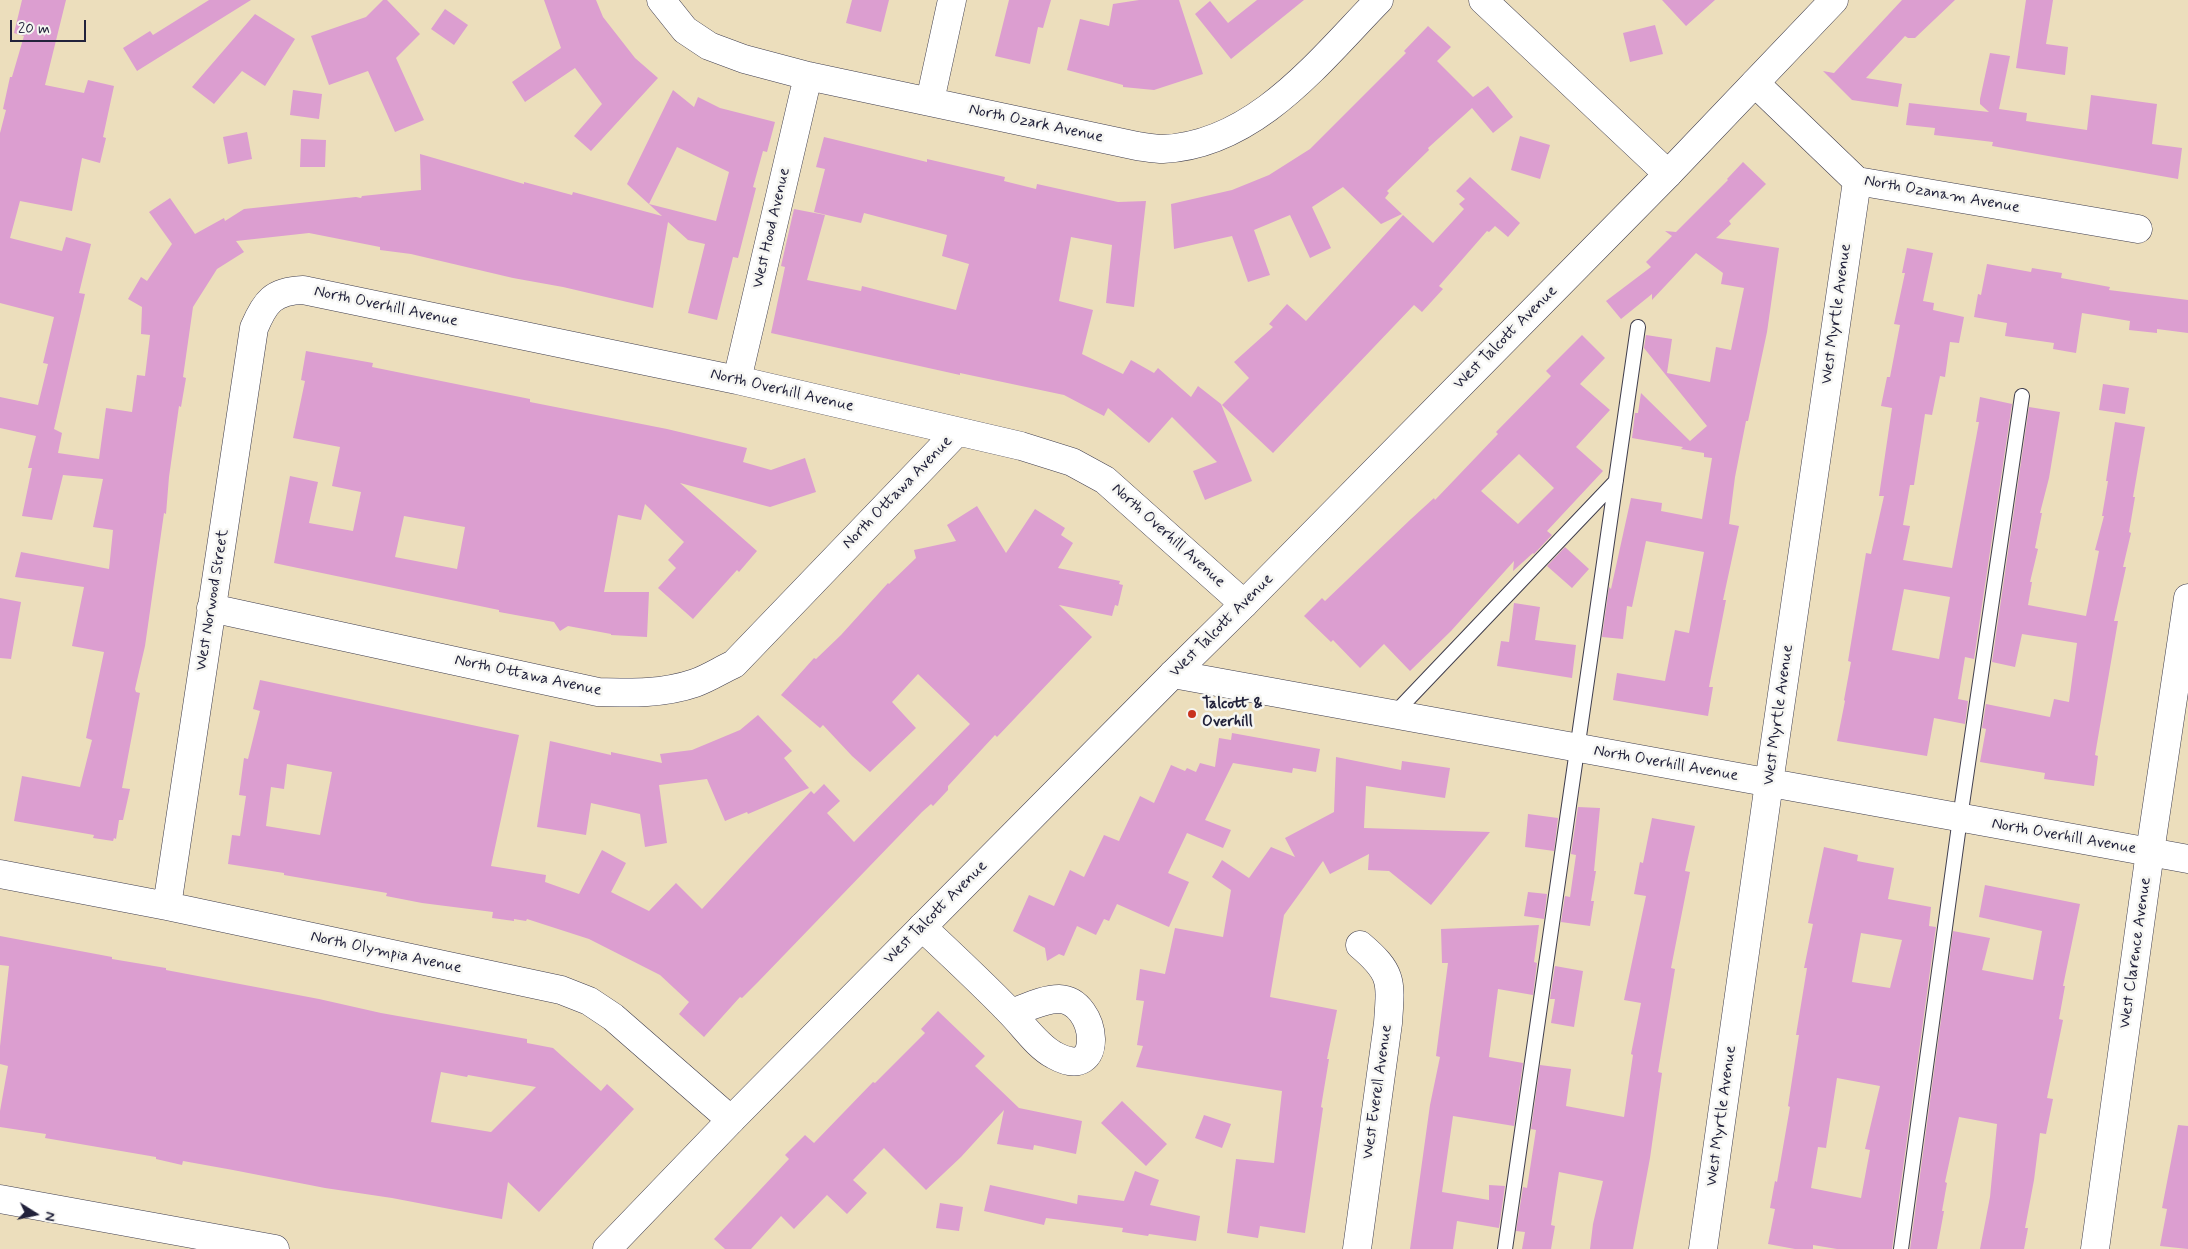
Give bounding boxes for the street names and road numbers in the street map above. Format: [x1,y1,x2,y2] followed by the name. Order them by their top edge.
[967,100,1105,148] street label: North Ozark Avenue
[749,166,795,290] street label: West Hood Avenue
[1863,172,2021,218] street label: North Ozanam Avenue
[1818,242,1856,386] street label: West Myrtle Avenue
[312,282,460,332] street label: North Overhill Avenue
[1450,282,1562,394] street label: West Talcott Avenue
[708,365,856,417] street label: North Overhill Avenue
[839,432,957,554] street label: North Ottawa Avenue
[1107,480,1229,592] street label: North Overhill Avenue
[192,528,234,672] street label: West Norwood Street
[1166,570,1278,682] street label: West Talcott Avenue
[1760,643,1798,787] street label: West Myrtle Avenue
[453,651,603,701] street label: North Ottawa Avenue
[1592,742,1740,786] street label: North Overhill Avenue
[1990,815,2138,859] street label: North Overhill Avenue
[880,857,992,969] street label: West Talcott Avenue
[2116,876,2156,1030] street label: West Clarence Avenue
[309,928,463,978] street label: North Olympia Avenue
[1359,1023,1397,1161] street label: West Everell Avenue
[1703,1044,1741,1188] street label: West Myrtle Avenue

